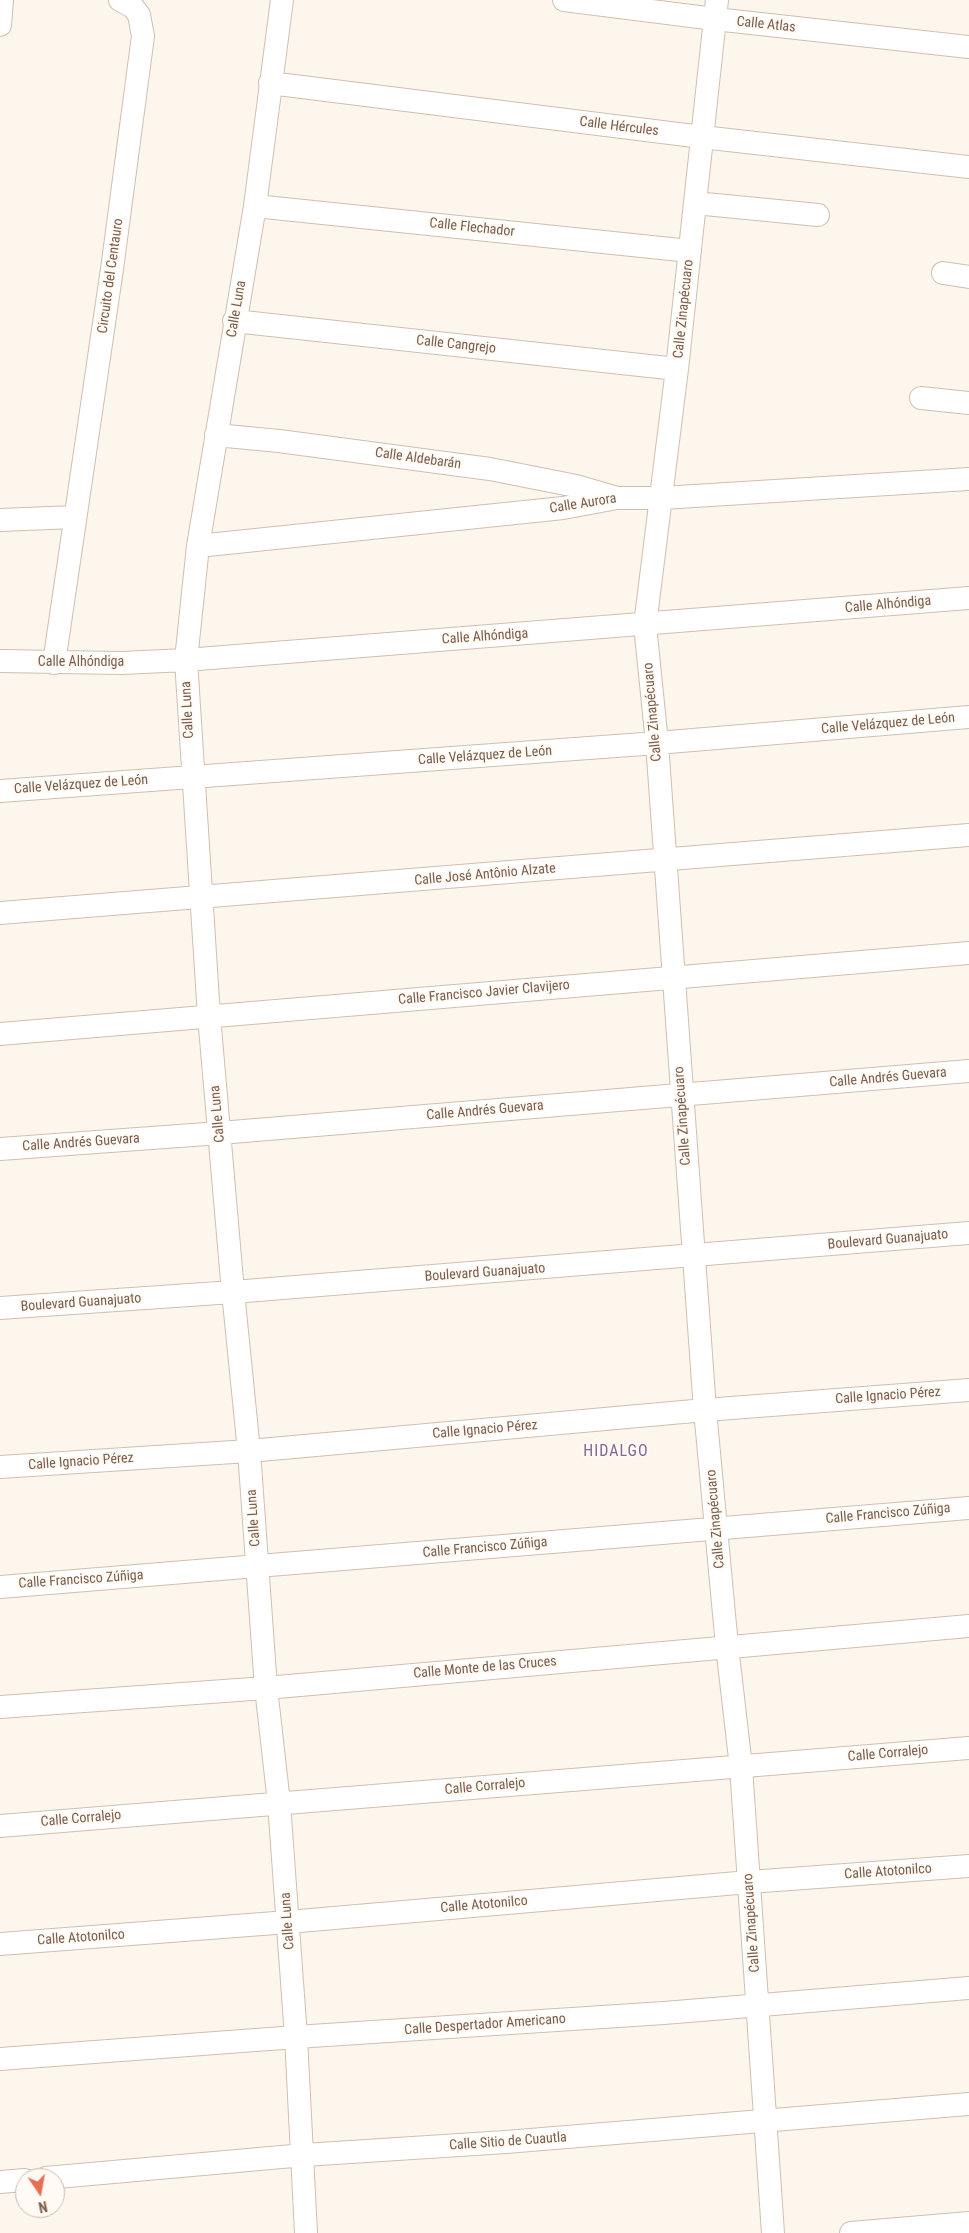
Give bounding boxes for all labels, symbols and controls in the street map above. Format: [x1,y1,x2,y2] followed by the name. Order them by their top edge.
[736,14,796,36] street label: Calle Atlas
[578,114,660,140] street label: Calle Hércules
[429,215,515,241] street label: Calle Flechador
[95,217,127,335] street label: Circuito del Centauro
[670,259,698,359] street label: Calle Zinapécuaro
[224,279,250,339] street label: Calle Luna
[415,332,497,358] street label: Calle Cangrejo
[374,445,462,473] street label: Calle Aldebarán
[548,490,618,518] street label: Calle Aurora
[844,593,932,617] street label: Calle Alhóndiga
[441,626,529,648] street label: Calle Alhóndiga
[38,654,124,670] street label: Calle Alhóndiga
[640,662,666,762] street label: Calle Zinapécuaro
[178,681,198,739] street label: Calle Luna
[820,710,956,738] street label: Calle Velázquez de León
[417,743,553,769] street label: Calle Velázquez de León
[13,772,149,798] street label: Calle Velázquez de León
[414,860,556,890] street label: Calle José Antônio Alzate
[398,977,570,1009] street label: Calle Francisco Javier Clavijero
[829,1065,947,1091] street label: Calle Andrés Guevara
[671,1066,695,1166] street label: Calle Zinapécuaro
[207,1085,229,1143] street label: Calle Luna
[426,1098,544,1124] street label: Calle Andrés Guevara
[22,1131,140,1155] street label: Calle Andrés Guevara
[827,1226,949,1254] street label: Boulevard Guanajuato
[424,1260,546,1286] street label: Boulevard Guanajuato
[20,1290,142,1316] street label: Boulevard Guanajuato
[835,1384,941,1408] street label: Calle Ignacio Pérez
[432,1417,538,1443] street label: Calle Ignacio Pérez
[582,1442,650,1462] district label: HIDALGO
[28,1450,134,1474] street label: Calle Ignacio Pérez
[703,1469,729,1569] street label: Calle Zinapécuaro
[244,1489,264,1547] street label: Calle Luna
[825,1500,951,1528] street label: Calle Francisco Zúñiga
[422,1534,548,1562] street label: Calle Francisco Zúñiga
[18,1567,144,1593] street label: Calle Francisco Zúñiga
[413,1653,557,1683] street label: Calle Monte de las Cruces
[847,1742,929,1766] street label: Calle Corralejo
[444,1775,526,1799] street label: Calle Corralejo
[40,1807,122,1831] street label: Calle Corralejo
[844,1861,932,1883] street label: Calle Atotonilco
[740,1873,764,1973] street label: Calle Zinapécuaro
[278,1892,298,1950] street label: Calle Luna
[440,1893,528,1917] street label: Calle Atotonilco
[37,1927,125,1949] street label: Calle Atotonilco
[404,2011,566,2039] street label: Calle Despertador Americano
[449,2130,567,2154] street label: Calle Sitio de Cuautla
[15,2168,65,2218] north arrow
[37,2198,49,2215] text: N

